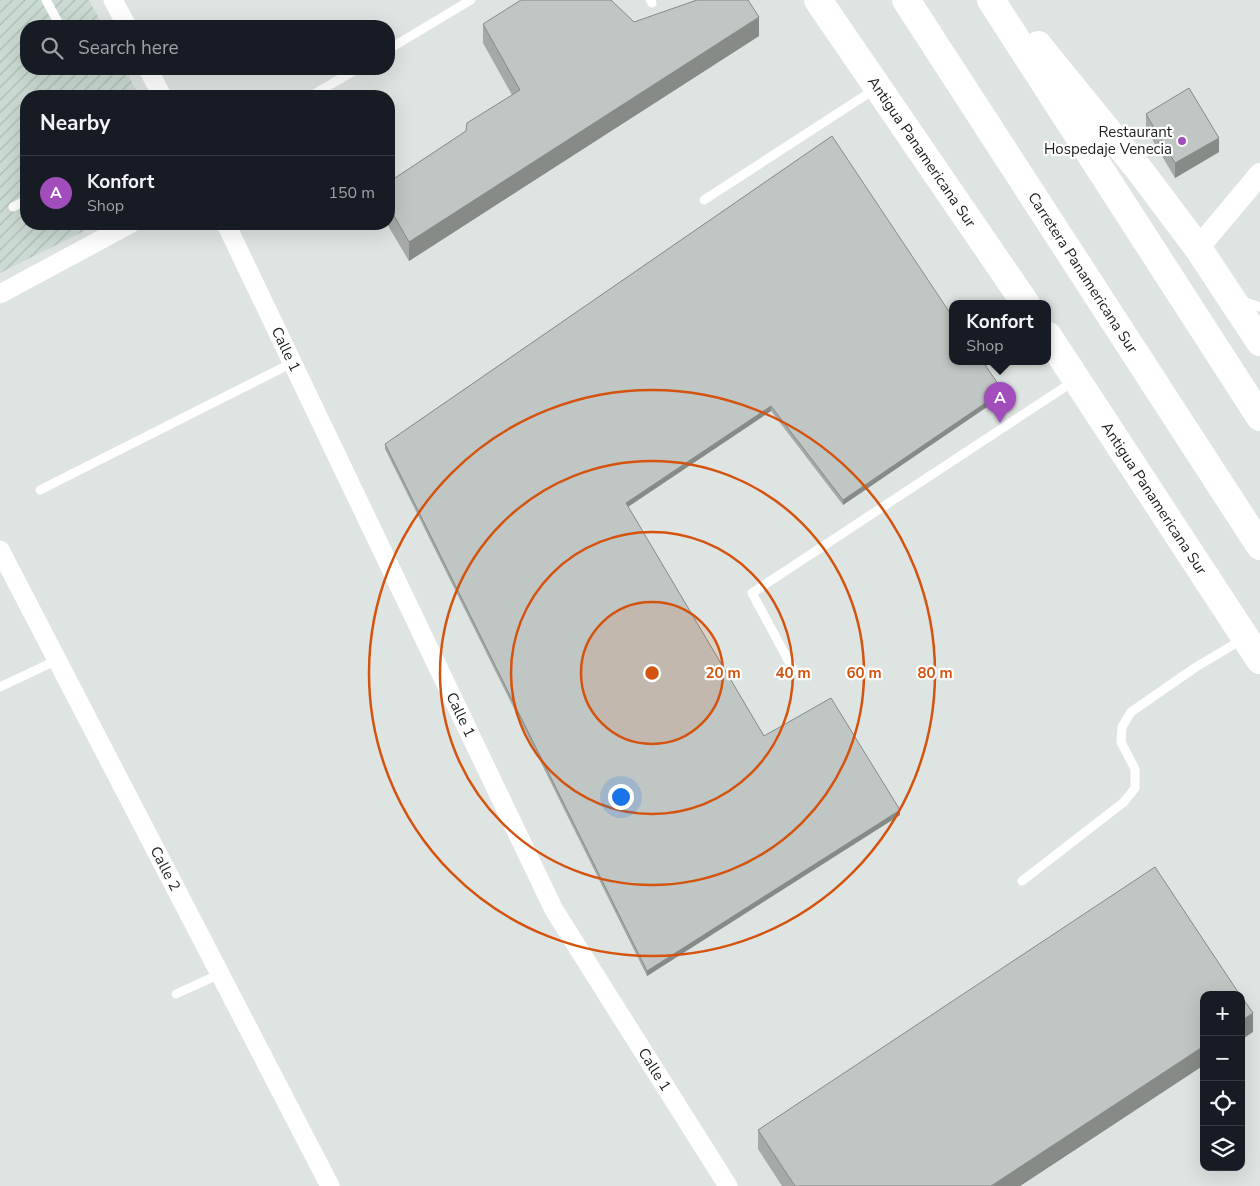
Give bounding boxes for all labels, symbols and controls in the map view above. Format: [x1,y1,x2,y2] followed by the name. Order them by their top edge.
[20,20,395,75] search box
[38,34,66,62] icon: search
[78,35,179,61] text: Search here
[863,72,981,232] street label: Antigua Panamericana Sur
[40,109,110,137] text: Nearby
[1044,122,1173,159] place label: Restaurant Hospedaje Venecia
[1176,135,1188,147] marker: Restaurant Hospedaje Venecia
[87,169,154,195] text: Konfort
[50,182,62,204] text: A
[328,182,375,204] text: 150 m
[1023,188,1143,358] street label: Carretera Panamericana Sur
[87,195,124,217] text: Shop
[949,300,1051,365] popup
[966,309,1034,335] text: Konfort
[267,324,305,375] street label: Calle 1
[966,335,1003,357] text: Shop
[984,382,1016,423] pin: A
[1097,418,1212,579] street label: Antigua Panamericana Sur
[705,663,741,683] text: 20 m
[775,663,811,683] text: 40 m
[846,663,882,683] text: 60 m
[917,663,953,683] text: 80 m
[643,664,661,682] centre of rings
[441,689,480,741] street label: Calle 1
[608,784,634,810] your location
[146,843,185,894] street label: Calle 2
[1200,991,1245,1171] map controls
[1200,991,1245,1036] button: +
[1200,1036,1245,1081] button: −
[633,1044,676,1095] street label: Calle 1
[1200,1081,1245,1126] button: locate
[1200,1126,1245,1171] button: layers

